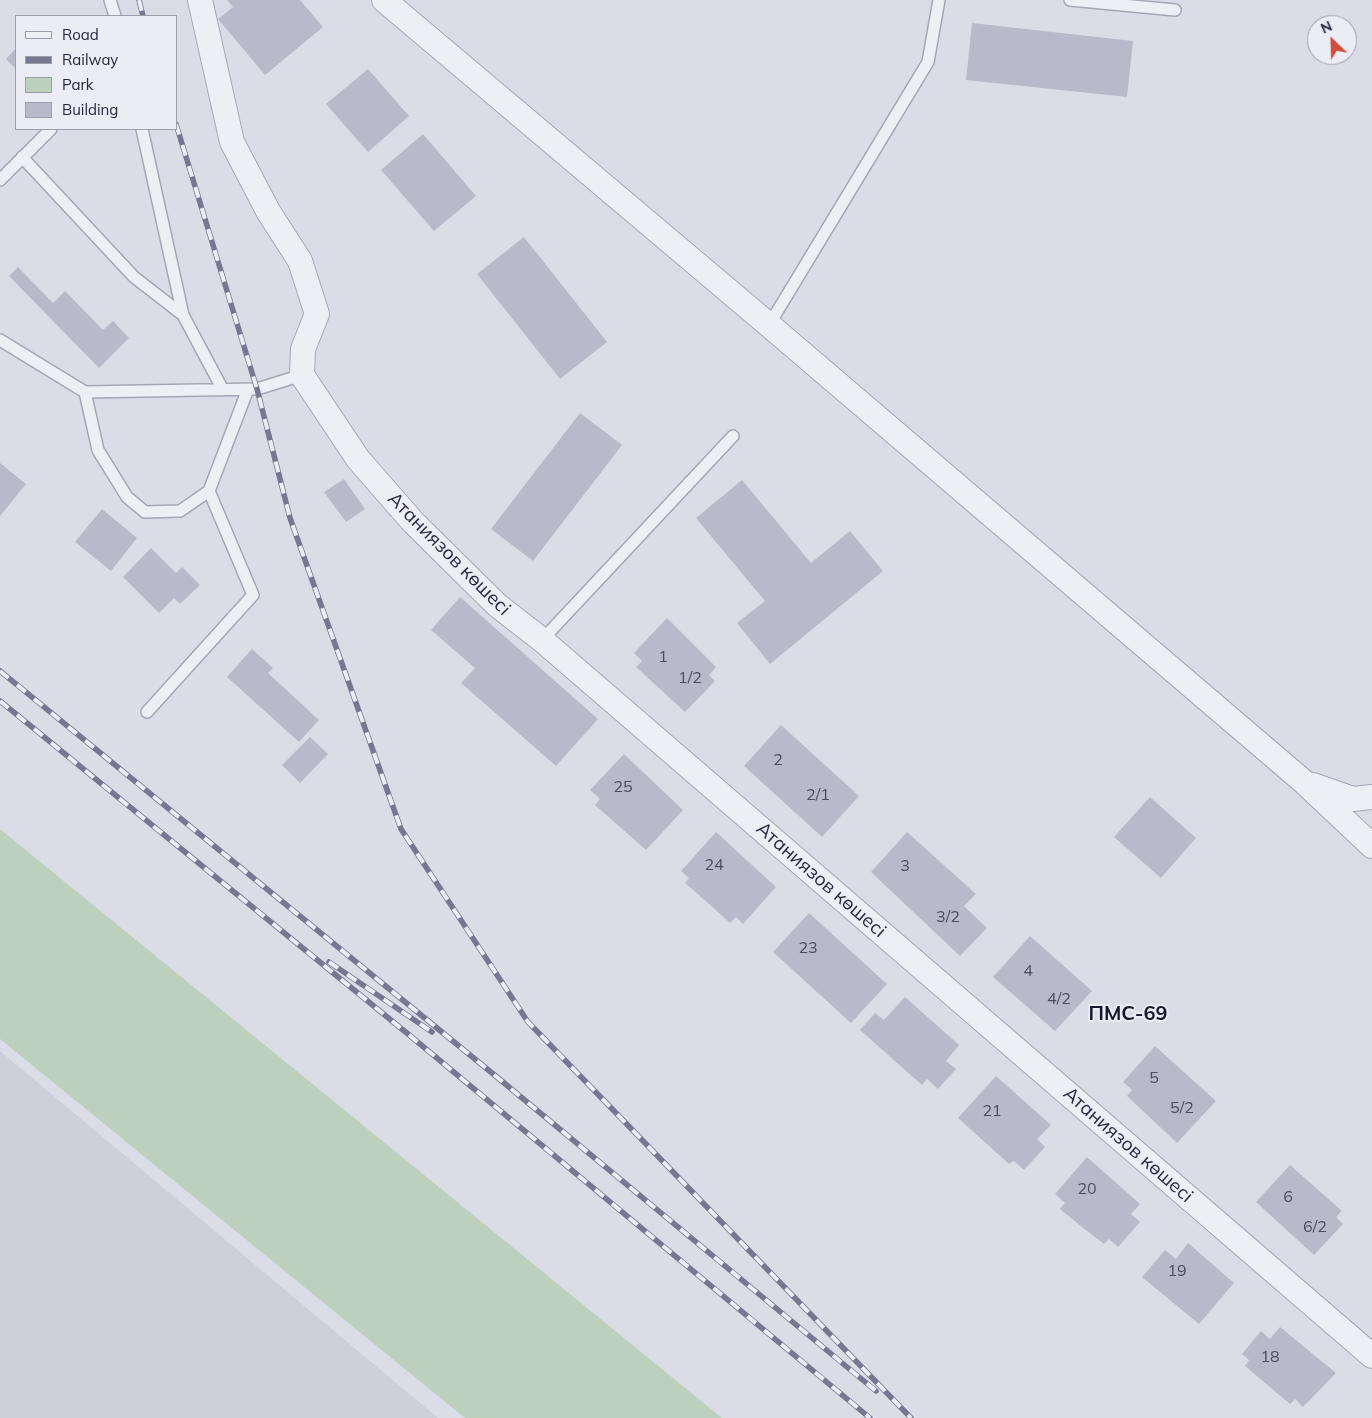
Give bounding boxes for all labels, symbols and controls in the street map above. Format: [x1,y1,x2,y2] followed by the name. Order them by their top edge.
[15,15,178,130] legend
[1307,15,1357,65] north arrow
[1318,17,1335,38] text: N
[62,25,99,44] text: Road
[62,50,118,69] text: Railway
[62,75,94,94] text: Park
[62,100,118,119] text: Building
[383,488,515,620] street label: Атаниязов көшесі
[658,647,668,667] house number: 1
[678,668,702,688] house number: 1/2
[773,750,783,770] house number: 2
[613,777,633,797] house number: 25
[806,785,830,805] house number: 2/1
[751,817,891,943] street label: Атаниязов көшесі
[704,855,724,875] house number: 24
[900,856,910,876] house number: 3
[936,907,960,927] house number: 3/2
[798,938,818,958] house number: 23
[1023,961,1033,981] house number: 4
[1047,989,1071,1009] house number: 4/2
[1089,1002,1167,1026] district label: ПМС-69
[1149,1068,1159,1088] house number: 5
[1058,1082,1198,1208] street label: Атаниязов көшесі
[1170,1098,1194,1118] house number: 5/2
[982,1101,1002,1121] house number: 21
[1077,1179,1097,1199] house number: 20
[1283,1187,1293,1207] house number: 6
[1303,1217,1327,1237] house number: 6/2
[1167,1261,1187,1281] house number: 19
[1260,1347,1280,1367] house number: 18

